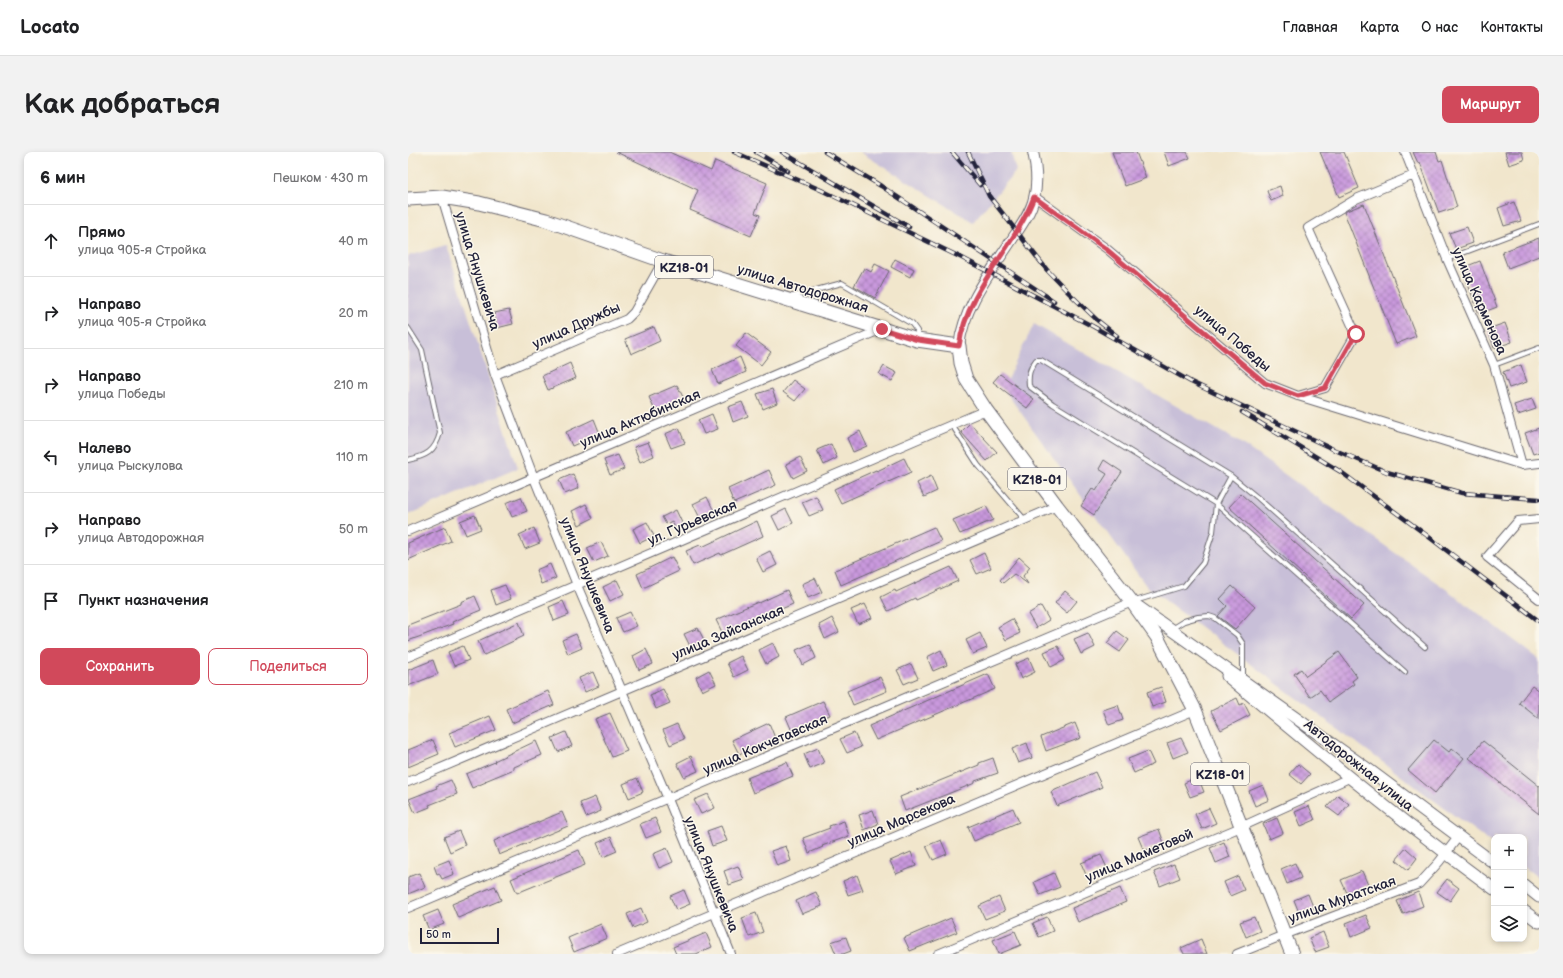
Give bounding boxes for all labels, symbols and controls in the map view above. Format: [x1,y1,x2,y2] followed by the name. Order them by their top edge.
[20,16,80,39] text: Locato
[1283,19,1338,36] text: Главная
[1360,19,1399,36] text: Карта
[1421,19,1458,36] text: О нас
[1480,19,1543,36] text: Контакты
[1442,86,1539,123] button: Маршрут
[24,88,221,121] text: Как добраться
[40,168,86,188] text: 6 мин
[273,170,368,186] text: Пешком · 430 m
[451,210,504,333] street label: улица Янушкевича
[78,223,125,242] text: Прямо
[40,230,62,252] icon: ahead
[338,233,368,249] text: 40 m
[78,242,206,258] text: улица 905-я Стройка
[1448,245,1511,358] street label: улица Карменова
[655,256,713,278] road number: KZ18-01
[735,260,871,317] street label: улица Автодорожная
[78,295,141,314] text: Направо
[530,299,623,352] street label: улица Дружбы
[40,302,62,324] icon: right
[1191,302,1274,375] street label: улица Победы
[338,305,368,321] text: 20 m
[78,314,206,330] text: улица 905-я Стройка
[873,320,891,338] route end
[1347,325,1365,343] route start
[78,367,141,386] text: Направо
[40,374,62,396] icon: right
[334,377,368,393] text: 210 m
[578,385,703,451] street label: улица Актюбинская
[78,386,166,402] text: улица Победы
[78,439,131,458] text: Налево
[40,446,62,468] icon: left
[336,449,368,465] text: 110 m
[78,458,183,474] text: улица Рыскулова
[1008,468,1066,490] road number: KZ18-01
[645,496,740,549] street label: ул. Гурьевская
[78,511,141,530] text: Направо
[557,515,619,636] street label: улица Янушкевича
[40,518,62,540] icon: right
[339,521,368,537] text: 50 m
[78,530,204,546] text: улица Автодорожная
[40,590,62,612] icon: arrive
[78,591,209,610] text: Пункт назначения
[670,601,787,664] street label: улица Зайсанская
[40,648,200,685] button: Сохранить
[208,648,368,685] button: Поделиться
[701,711,830,778] street label: улица Кокчетавская
[1300,715,1417,815] street label: Автодорожная улица
[1191,763,1249,785] road number: KZ18-01
[845,790,958,851] street label: улица Марсекова
[681,814,743,935] street label: улица Янушкевича
[1083,825,1196,886] street label: улица Маметовой
[1491,834,1527,942] map controls
[1491,834,1527,870] button: +
[1491,870,1527,906] button: −
[1286,872,1398,927] street label: улица Муратская
[1491,906,1527,942] button: layers
[420,926,499,945] scale bar
[426,928,451,941] text: 50 m

